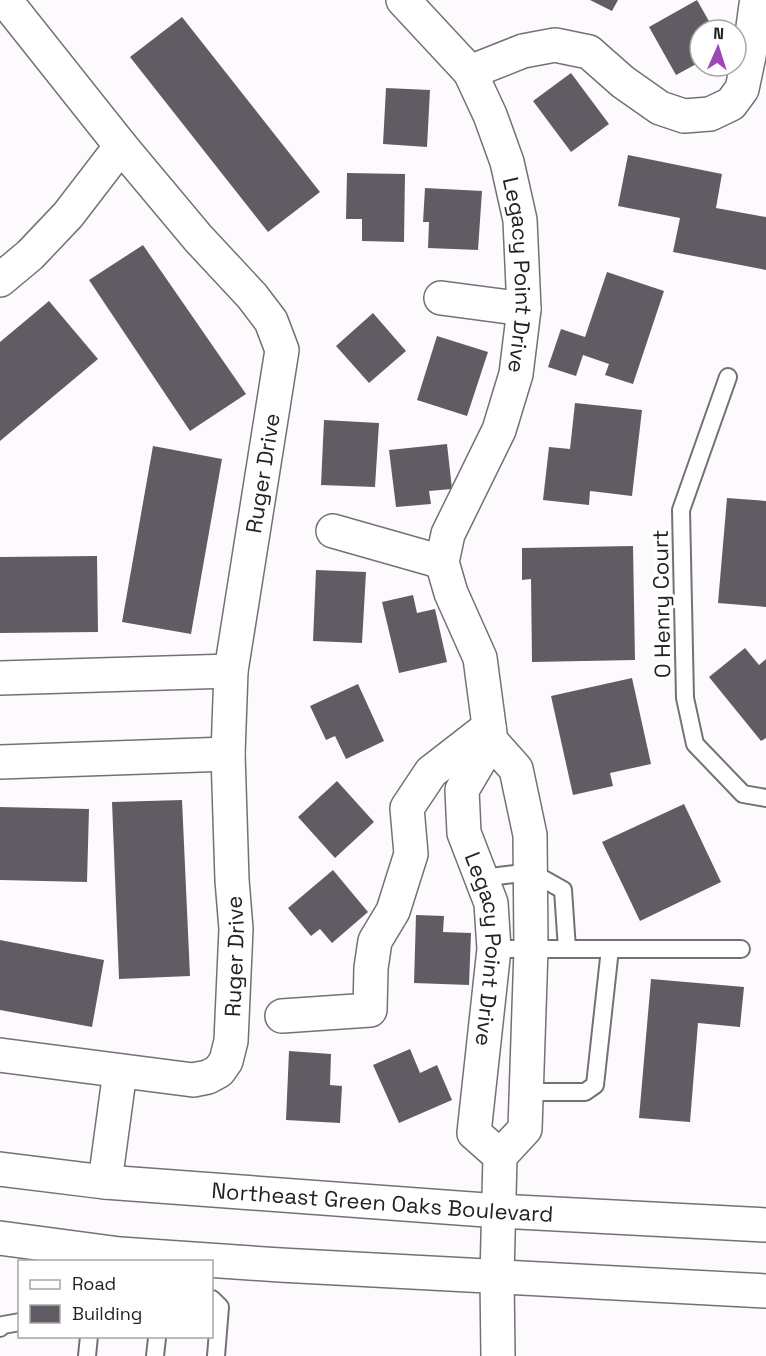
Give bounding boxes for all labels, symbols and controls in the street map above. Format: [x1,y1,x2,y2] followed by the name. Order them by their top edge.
[688,18,748,78] north arrow
[713,23,725,44] text: N
[497,174,538,375] street label: Legacy Point Drive
[239,411,286,535] street label: Ruger Drive
[646,530,676,678] street label: O Henry Court
[459,848,508,1047] street label: Legacy Point Drive
[218,895,250,1018] street label: Ruger Drive
[211,1176,554,1228] street label: Northeast Green Oaks Boulevard
[18,1260,213,1338] legend
[72,1272,116,1295] text: Road
[72,1302,142,1325] text: Building

